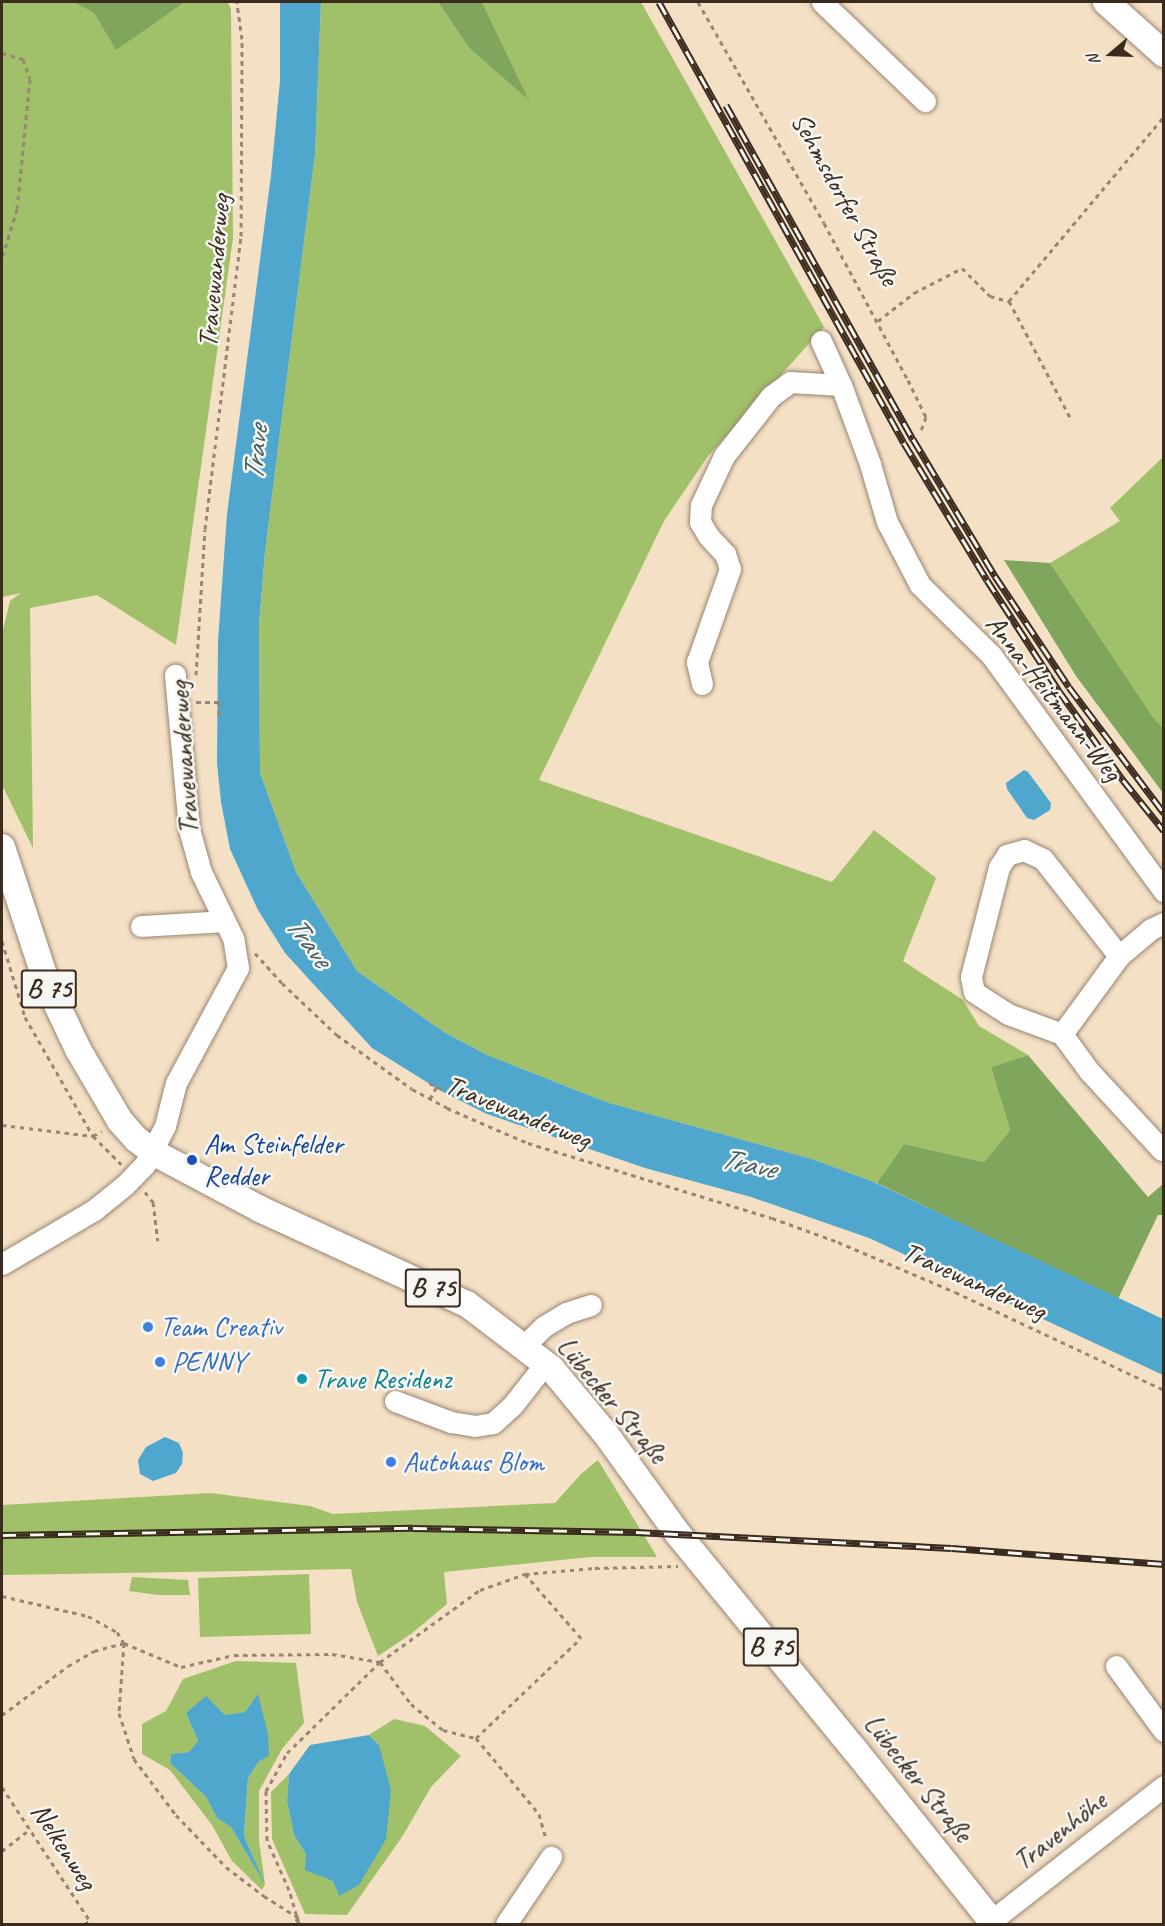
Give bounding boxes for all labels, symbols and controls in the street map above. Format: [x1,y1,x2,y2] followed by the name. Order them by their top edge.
[1081,24,1141,84] north arrow
[1083,52,1105,68] text: N
[784,107,906,291] street label: Sehmsdorfer Straße
[191,193,237,349] street label: Travewanderweg
[235,424,275,482] water label: Trave
[979,608,1129,788] street label: Anna-Heitmann-Weg
[162,680,206,836] street label: Travewanderweg
[278,908,340,974] water label: Trave
[20,965,78,1013] road number: B 75
[441,1068,595,1156] street label: Travewanderweg
[204,1127,343,1193] place label: Am Steinfelder Redder
[717,1140,779,1186] water label: Trave
[185,1153,199,1167] marker: Am Steinfelder Redder
[897,1234,1051,1328] street label: Travewanderweg
[404,1264,462,1312] road number: B 75
[160,1310,280,1344] place label: Team Creativ
[141,1320,155,1334] marker: Team Creativ
[549,1330,675,1470] street label: Lübecker Straße
[172,1345,245,1379] place label: PENNY
[153,1355,167,1369] marker: PENNY
[314,1362,452,1396] place label: Trave Residenz
[295,1372,309,1386] marker: Trave Residenz
[403,1445,544,1479] place label: Autohaus Blom
[384,1455,398,1469] marker: Autohaus Blom
[742,1623,800,1671] road number: B 75
[856,1707,980,1849] street label: Lübecker Straße
[1007,1784,1113,1878] street label: Travenhöhe
[24,1796,104,1896] street label: Nelkenweg

